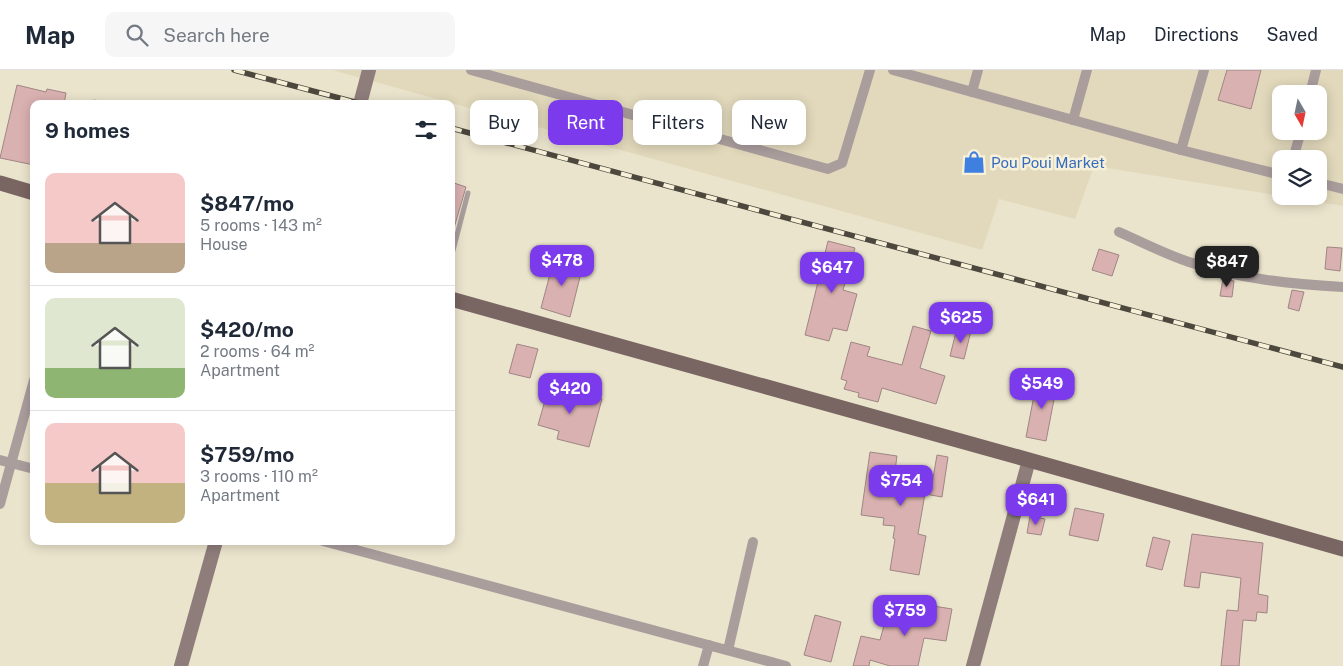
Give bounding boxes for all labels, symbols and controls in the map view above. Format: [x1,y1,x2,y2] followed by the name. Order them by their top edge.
[105,12,455,57] search box
[25,21,75,49] text: Map
[123,21,151,49] icon: search
[163,24,270,46] text: Search here
[1089,24,1126,45] text: Map
[1154,24,1239,45] text: Directions
[1267,24,1318,45] text: Saved
[1272,85,1328,140] north arrow
[1272,85,1327,205] map controls
[470,100,538,145] chip: Buy
[548,100,623,145] chip: Rent
[633,100,722,145] chip: Filters
[732,100,806,145] chip: New
[412,116,440,144] icon: filters
[45,118,130,143] text: 9 homes
[961,149,987,175] shop icon: Pou Poui Market
[1272,150,1327,205] button: layers
[991,154,1105,171] place label: Pou Poui Market
[200,191,294,216] text: $847/mo
[85,193,145,253] icon: home
[200,216,322,235] text: 5 rooms · 143 m²
[200,235,248,254] text: House
[532,244,592,287] pin: $478
[1197,246,1257,288] pin: $847
[541,251,583,270] text: $478
[802,252,862,294] pin: $647
[1206,252,1248,271] text: $847
[811,258,853,277] text: $647
[931,302,991,344] pin: $625
[940,308,982,327] text: $625
[200,317,294,342] text: $420/mo
[85,318,145,378] icon: home
[200,342,314,361] text: 2 rooms · 64 m²
[200,361,280,380] text: Apartment
[1012,368,1072,410] pin: $549
[540,372,600,415] pin: $420
[1021,374,1063,393] text: $549
[549,379,591,398] text: $420
[200,442,294,467] text: $759/mo
[85,443,145,503] icon: home
[871,464,931,507] pin: $754
[200,467,318,486] text: 3 rooms · 110 m²
[880,471,922,490] text: $754
[1006,484,1066,526] pin: $641
[200,486,280,505] text: Apartment
[1017,490,1055,509] text: $641
[875,594,935,637] pin: $759
[884,601,926,620] text: $759

